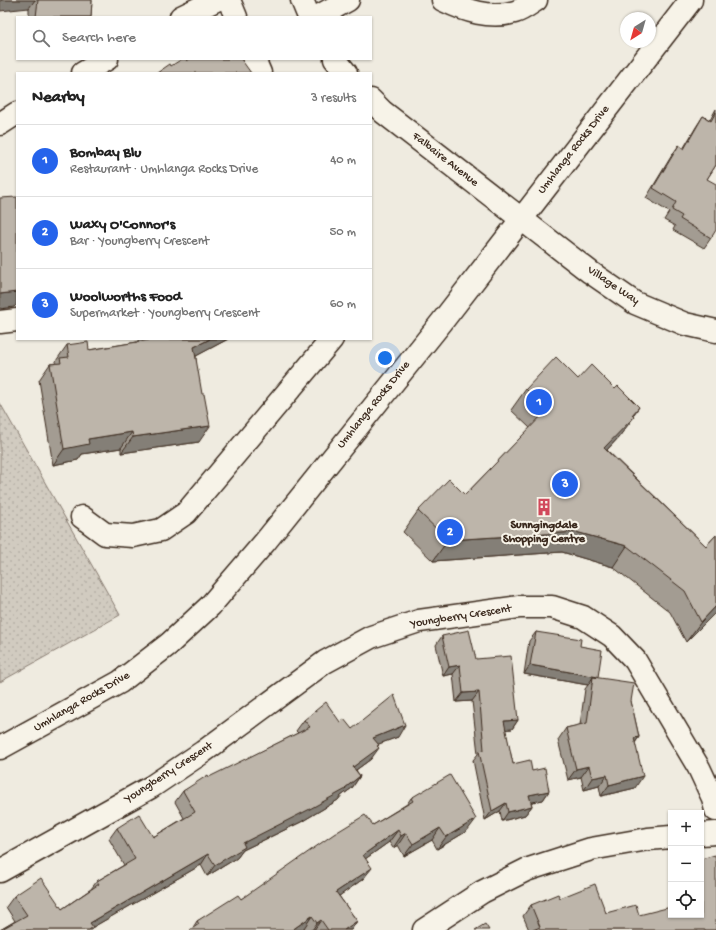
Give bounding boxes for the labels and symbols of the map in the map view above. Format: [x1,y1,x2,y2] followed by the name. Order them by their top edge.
[620,12,656,48] north arrow
[535,102,613,197] street label: Umhlanga Rocks Drive
[408,129,482,191] street label: Falbaire Avenue
[583,263,642,309] street label: Village Way
[375,348,395,368] your location
[334,358,414,452] street label: Umhlanga Rocks Drive
[526,387,552,417] pin: 1
[552,469,578,499] pin: 3
[534,497,554,517] building icon: Sunngingdale Shopping Centre
[437,517,463,547] pin: 2
[503,519,586,547] place label: Sunngingdale Shopping Centre
[409,602,514,632] street label: Youngberry Crescent
[31,668,133,735] street label: Umhlanga Rocks Drive
[122,739,216,807] street label: Youngberry Crescent

